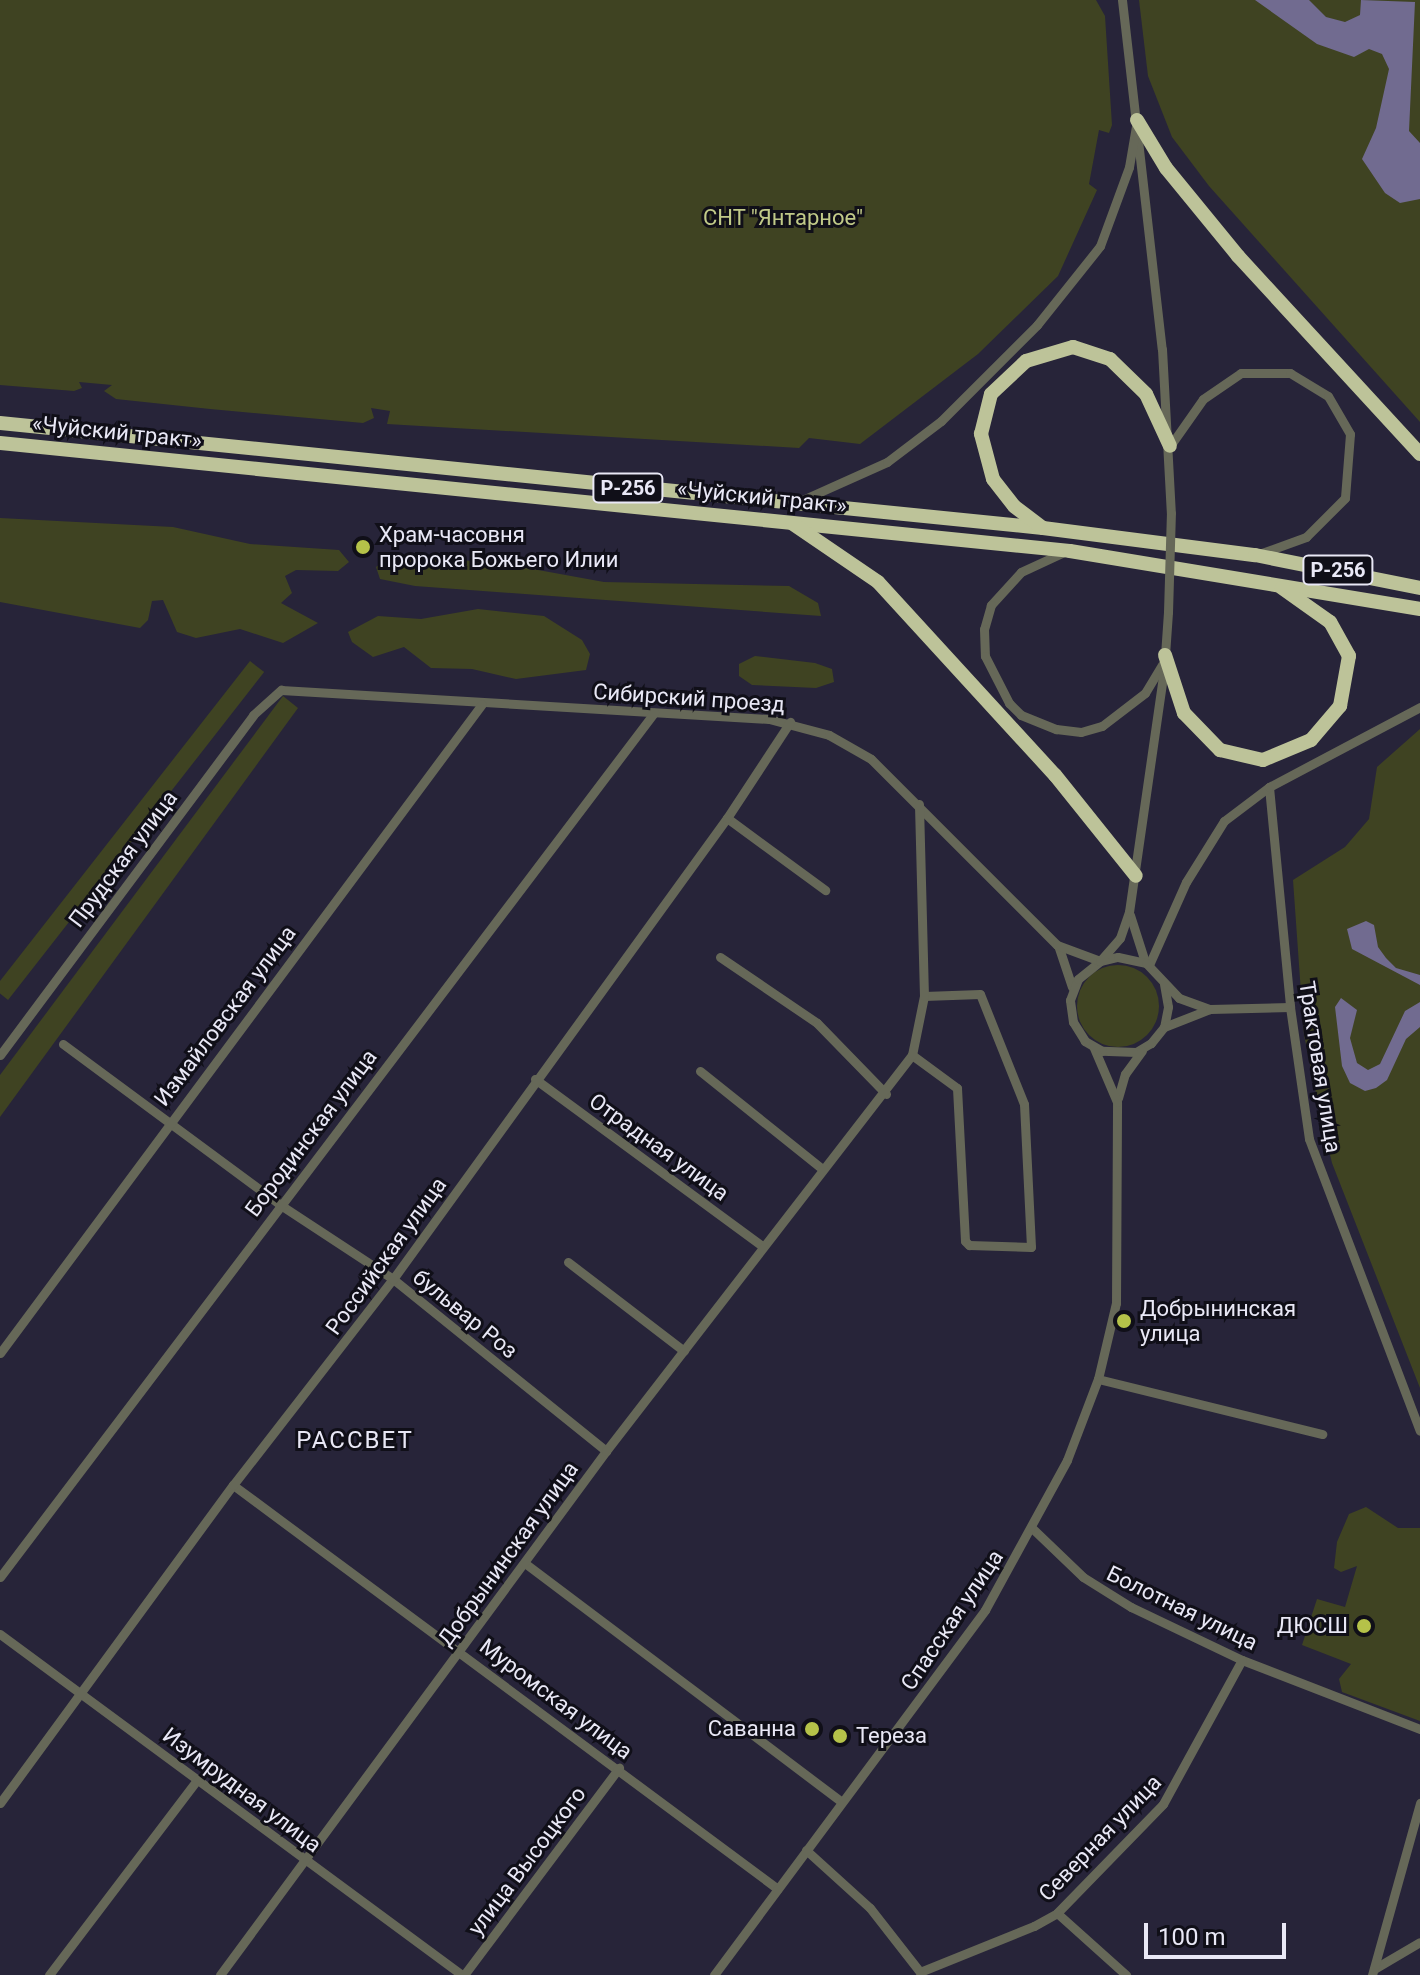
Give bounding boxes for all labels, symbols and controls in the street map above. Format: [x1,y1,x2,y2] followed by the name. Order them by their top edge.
[703,205,863,231] park label: СНТ "Янтарное"
[31,410,203,454] street label: «Чуйский тракт»
[592,472,664,504] road number: Р-256
[676,475,848,519] street label: «Чуйский тракт»
[379,521,618,572] place label: Храм-часовня пророка Божьего Илии
[354,538,372,556] marker: Храм-часовня пророка Божьего Илии
[1302,554,1374,586] road number: Р-256
[592,678,786,718] street label: Сибирский проезд
[63,785,183,933] street label: Прудская улица
[149,921,301,1111] street label: Измайловская улица
[1293,979,1347,1155] street label: Трактовая улица
[240,1044,382,1222] street label: Бородинская улица
[584,1088,734,1206] street label: Отрадная улица
[320,1172,452,1340] street label: Российская улица
[407,1264,523,1364] street label: бульвар Роз
[1140,1295,1296,1346] place label: Добрынинская улица
[1115,1312,1133,1330] marker: Добрынинская улица
[296,1427,414,1455] district label: РАССВЕТ
[432,1456,584,1652] street label: Добрынинская улица
[895,1545,1009,1695] street label: Спасская улица
[1102,1560,1262,1656] street label: Болотная улица
[1277,1613,1348,1639] place label: ДЮСШ
[1355,1617,1373,1635] marker: ДЮСШ
[475,1633,637,1765] street label: Муромская улица
[708,1716,796,1742] place label: Саванна
[803,1720,821,1738] marker: Саванна
[158,1722,326,1858] street label: Изумрудная улица
[856,1723,927,1749] place label: Тереза
[831,1727,849,1745] marker: Тереза
[1033,1769,1167,1907] street label: Северная улица
[462,1781,592,1941] street label: улица Высоцкого
[1148,1907,1290,1957] scale bar
[1158,1923,1225,1951] text: 100 m

